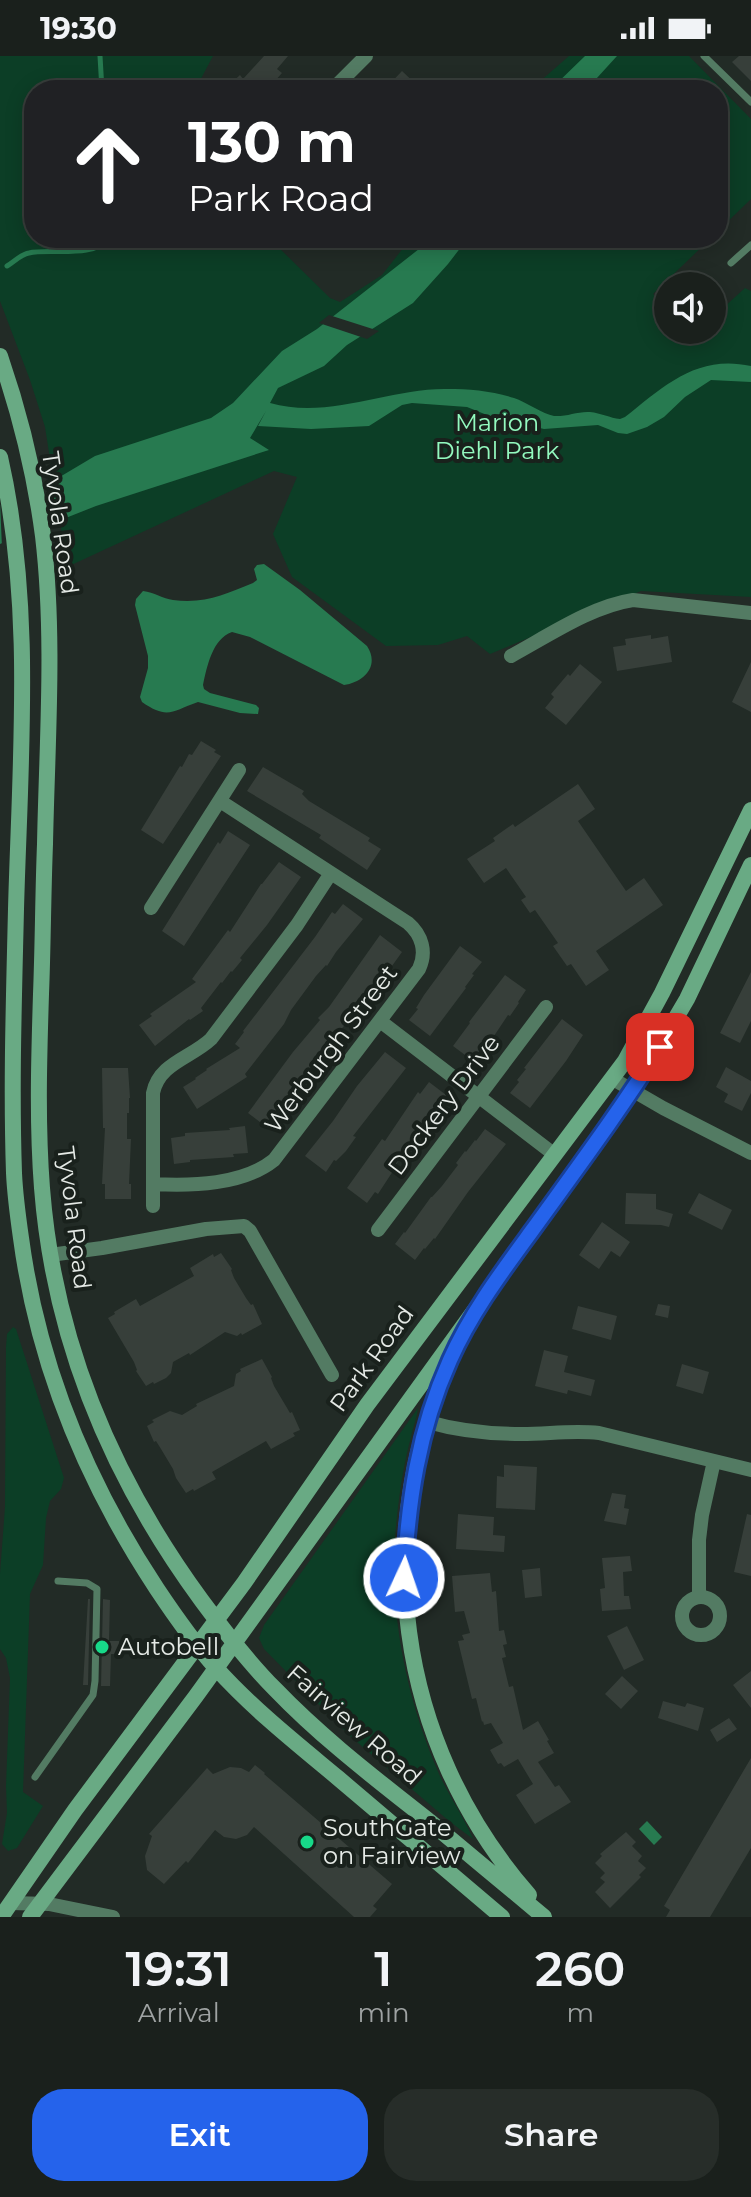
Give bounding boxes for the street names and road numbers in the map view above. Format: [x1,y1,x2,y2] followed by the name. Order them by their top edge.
[36,450,85,596] street label: Tyvola Road
[258,959,403,1138] street label: Werburgh Street
[381,1029,506,1181] street label: Dockery Drive
[51,1145,98,1291] street label: Tyvola Road
[323,1300,420,1417] street label: Park Road
[281,1658,428,1791] street label: Fairview Road

